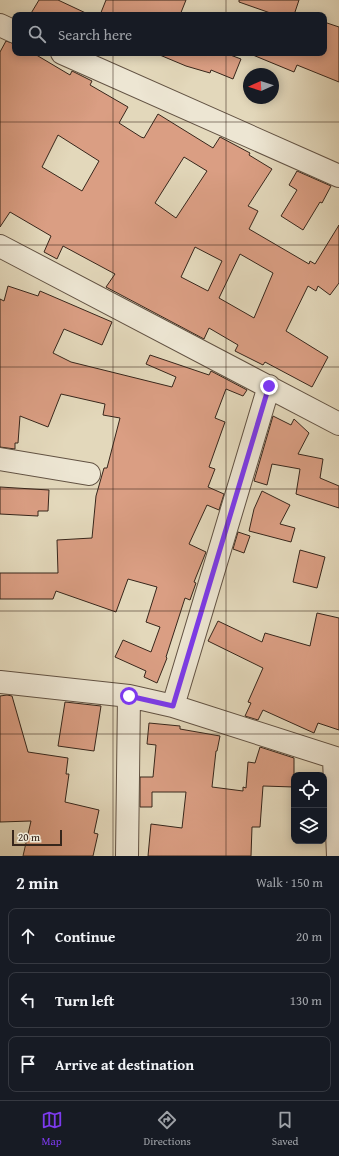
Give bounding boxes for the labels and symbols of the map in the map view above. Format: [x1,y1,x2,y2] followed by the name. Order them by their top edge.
[243,68,279,104] north arrow
[260,377,278,395] route end
[120,687,138,705] route start
[12,828,62,847] scale bar

